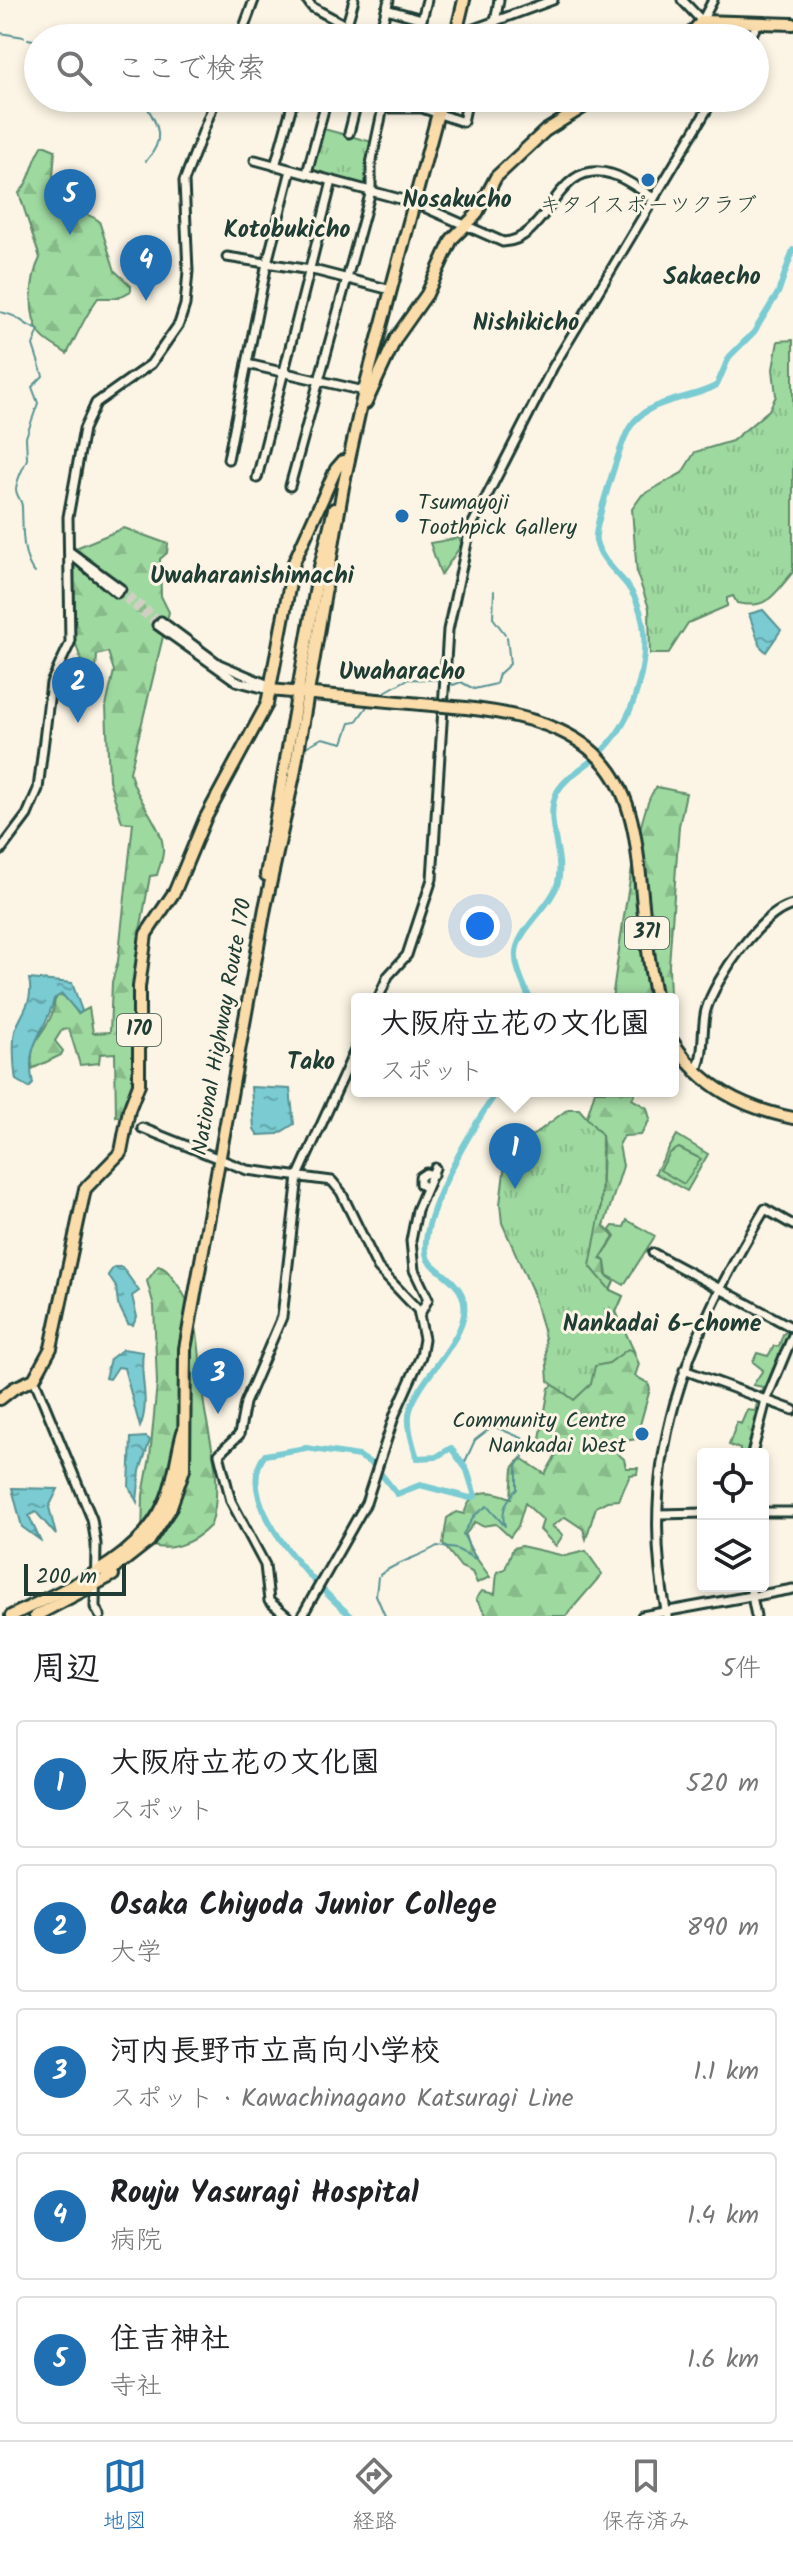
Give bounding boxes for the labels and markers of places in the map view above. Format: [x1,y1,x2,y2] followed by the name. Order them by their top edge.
[44,169,96,235] pin: 5
[639,171,657,189] marker: キタイスポーツクラブ
[539,189,757,224] place label: キタイスポーツクラブ
[120,235,172,301] pin: 4
[418,486,577,546] place label: Tsumayoji Toothpick Gallery
[393,507,411,525] marker: Tsumayoji Toothpick Gallery
[52,657,104,723] pin: 2
[489,1123,541,1189] pin: 1
[192,1348,244,1414] pin: 3
[452,1404,626,1464] place label: Community Centre Nankadai West
[633,1425,651,1443] marker: Community Centre Nankadai West

